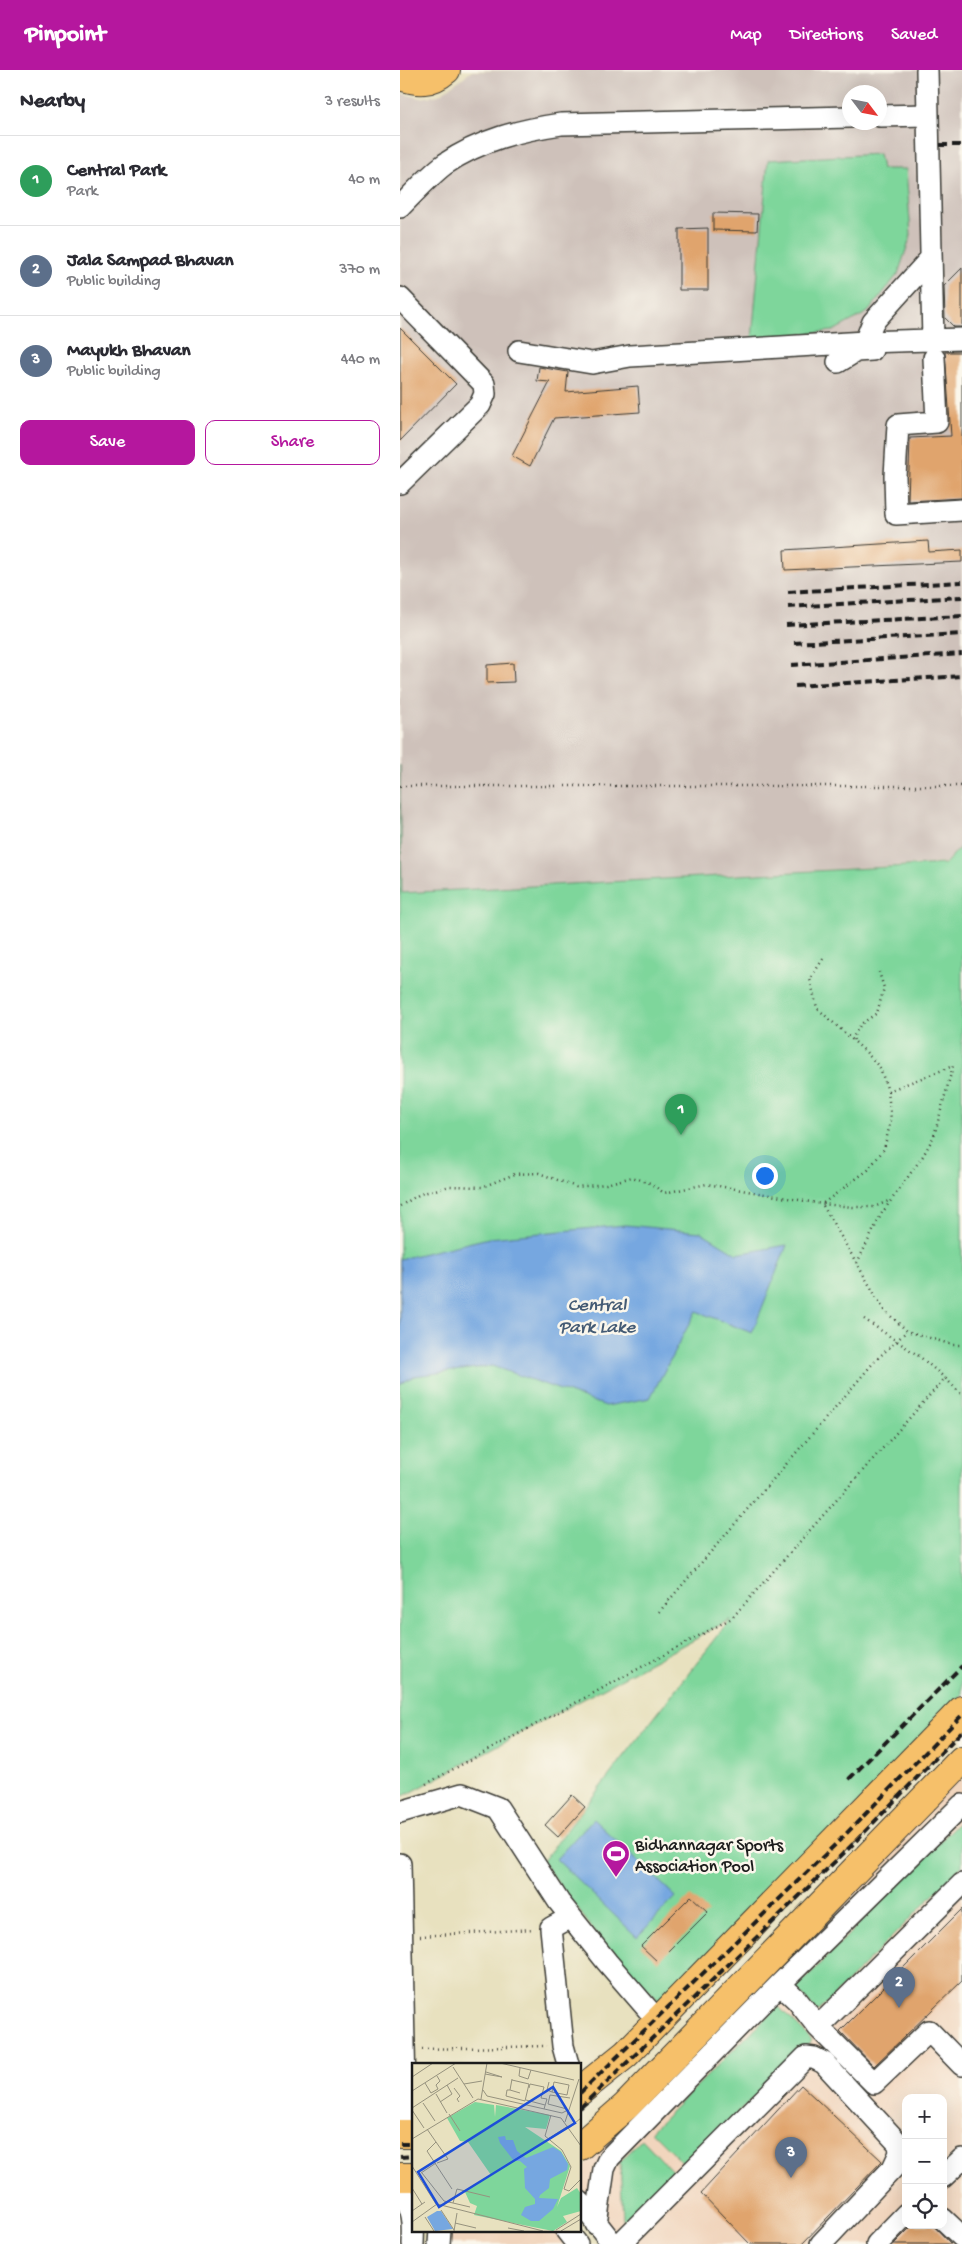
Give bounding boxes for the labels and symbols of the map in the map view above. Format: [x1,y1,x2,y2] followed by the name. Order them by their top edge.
[842,85,887,130] north arrow
[665,1094,697,1135] pin: 1
[752,1163,778,1189] your location
[559,1295,636,1340] water label: Central Park Lake
[634,1836,785,1878] place label: Bidhannagar Sports Association Pool
[601,1839,631,1878] sports icon: Bidhannagar Sports Association Pool
[883,1967,915,2008] pin: 2
[412,2063,581,2232] inset map
[775,2137,807,2178] pin: 3

